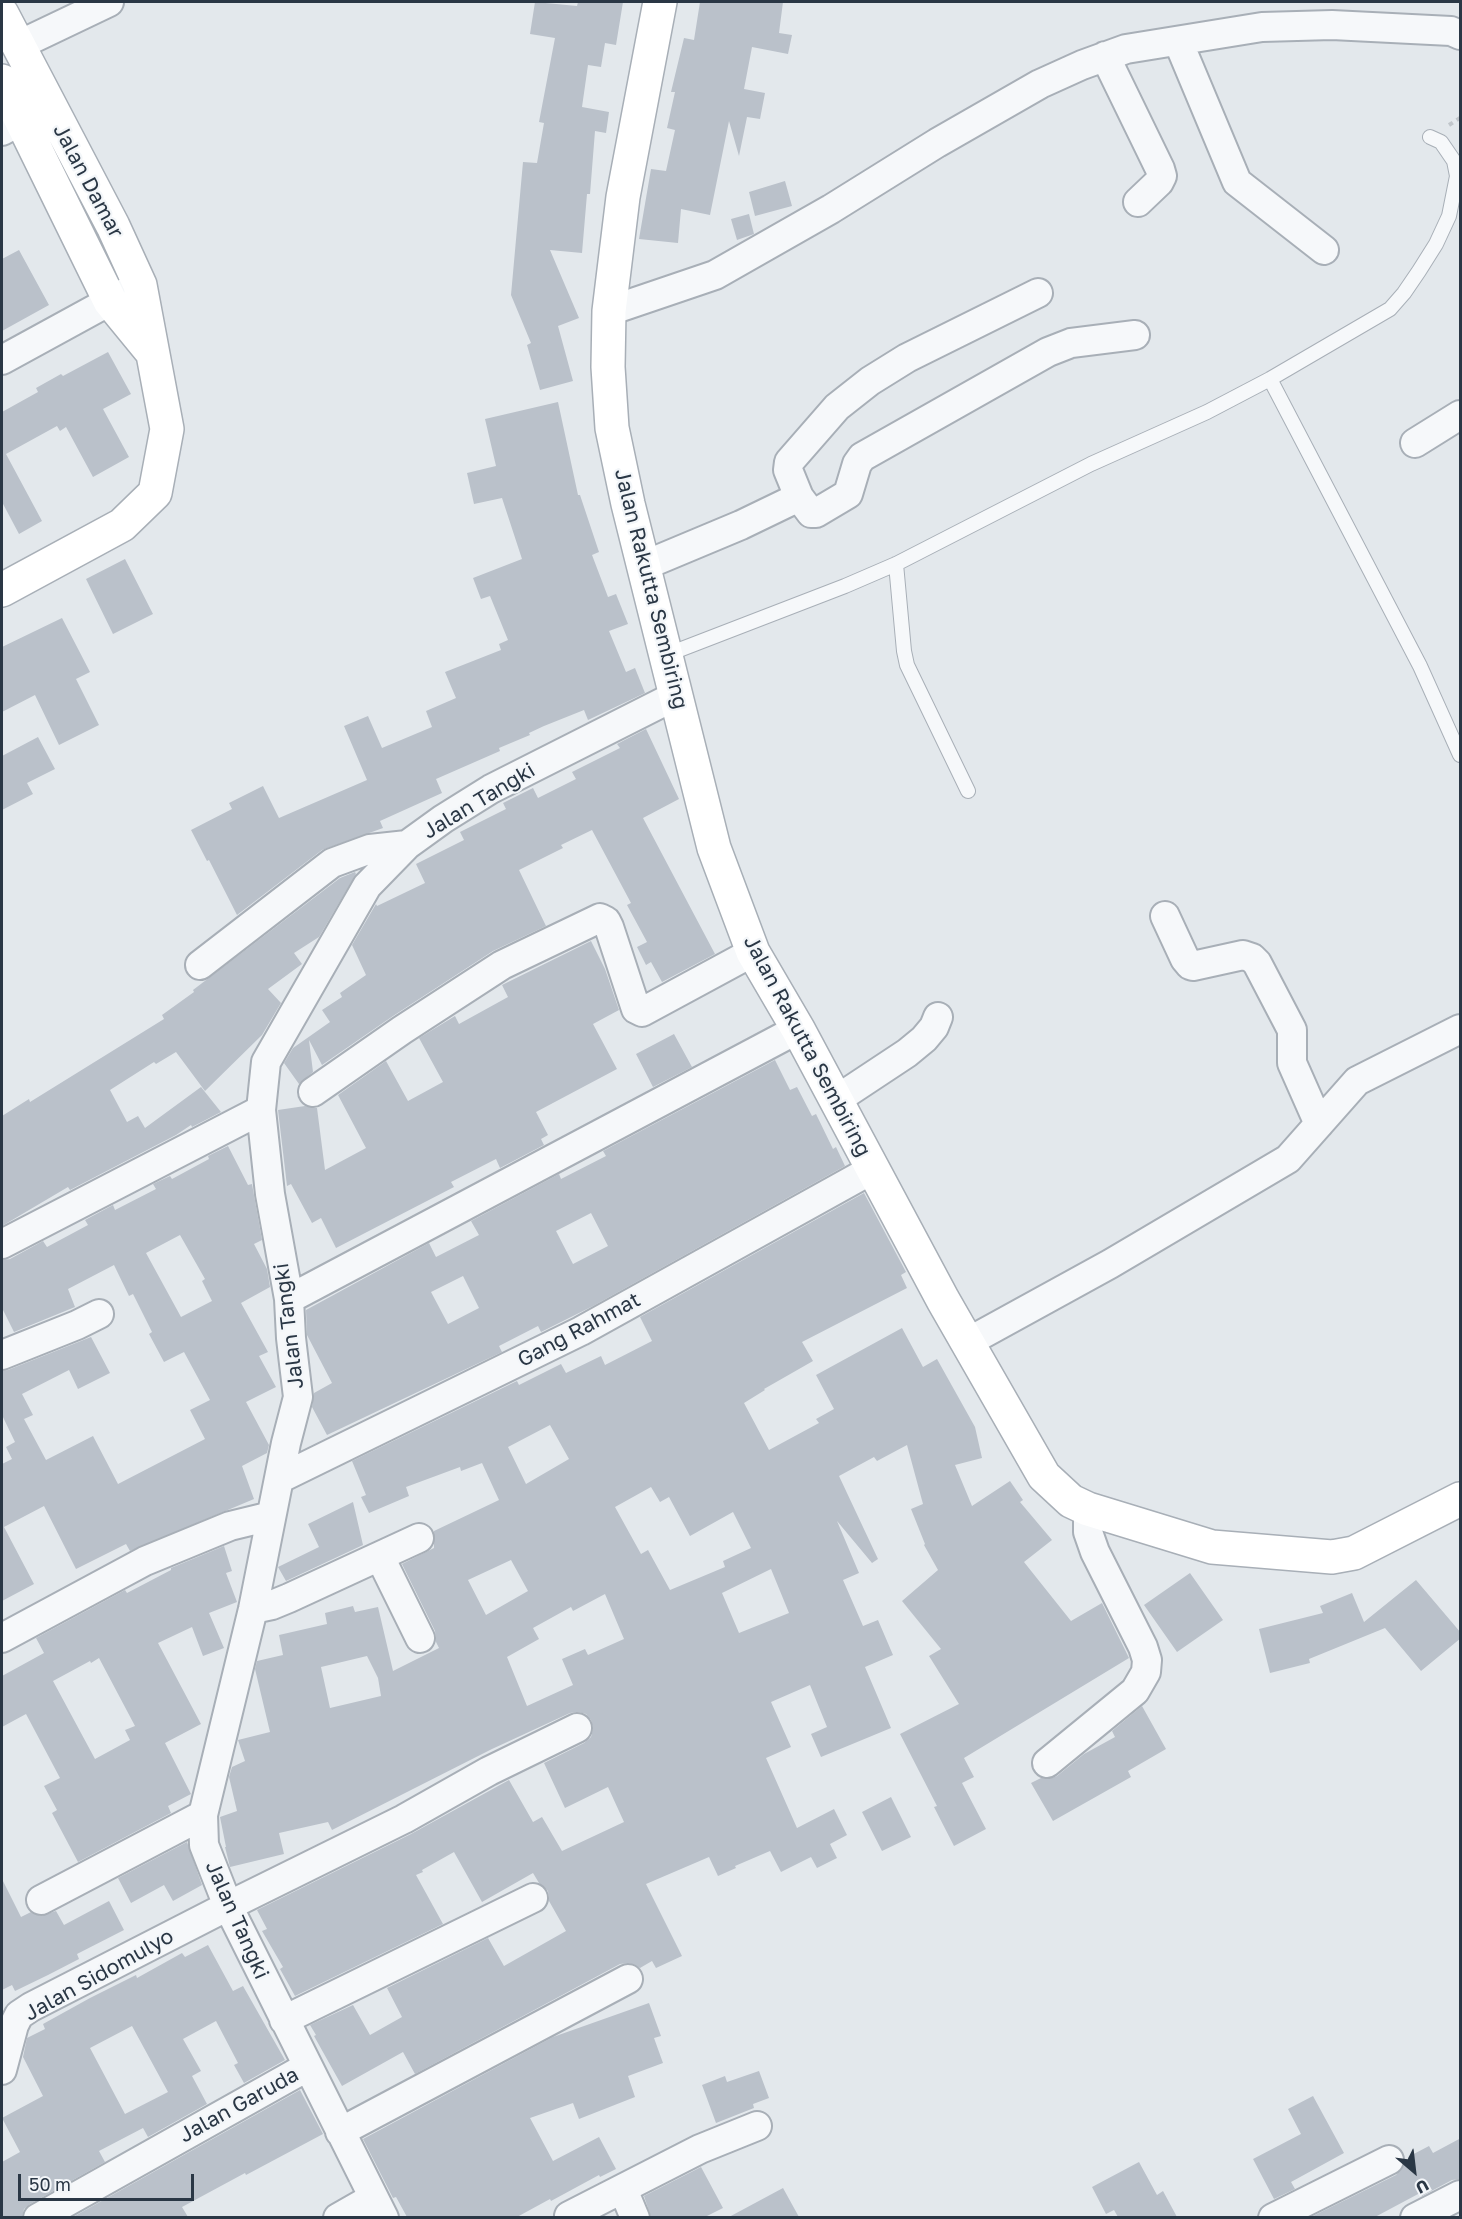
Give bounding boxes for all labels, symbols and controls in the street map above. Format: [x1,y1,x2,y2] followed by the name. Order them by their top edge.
[47,120,129,242] street label: Jalan Damar
[609,466,693,712] street label: Jalan Rakutta Sembiring
[418,758,540,844] street label: Jalan Tangki
[738,931,876,1161] street label: Jalan Rakutta Sembiring
[269,1262,309,1390] street label: Jalan Tangki
[513,1287,645,1373] street label: Gang Rahmat
[200,1857,274,1983] street label: Jalan Tangki
[20,1924,178,2026] street label: Jalan Sidomulyo
[175,2062,303,2148] street label: Jalan Garuda
[1384,2141,1444,2201] north arrow
[21,2162,196,2200] scale bar
[29,2173,71,2195] text: 50 m
[1413,2175,1432,2198] text: U

